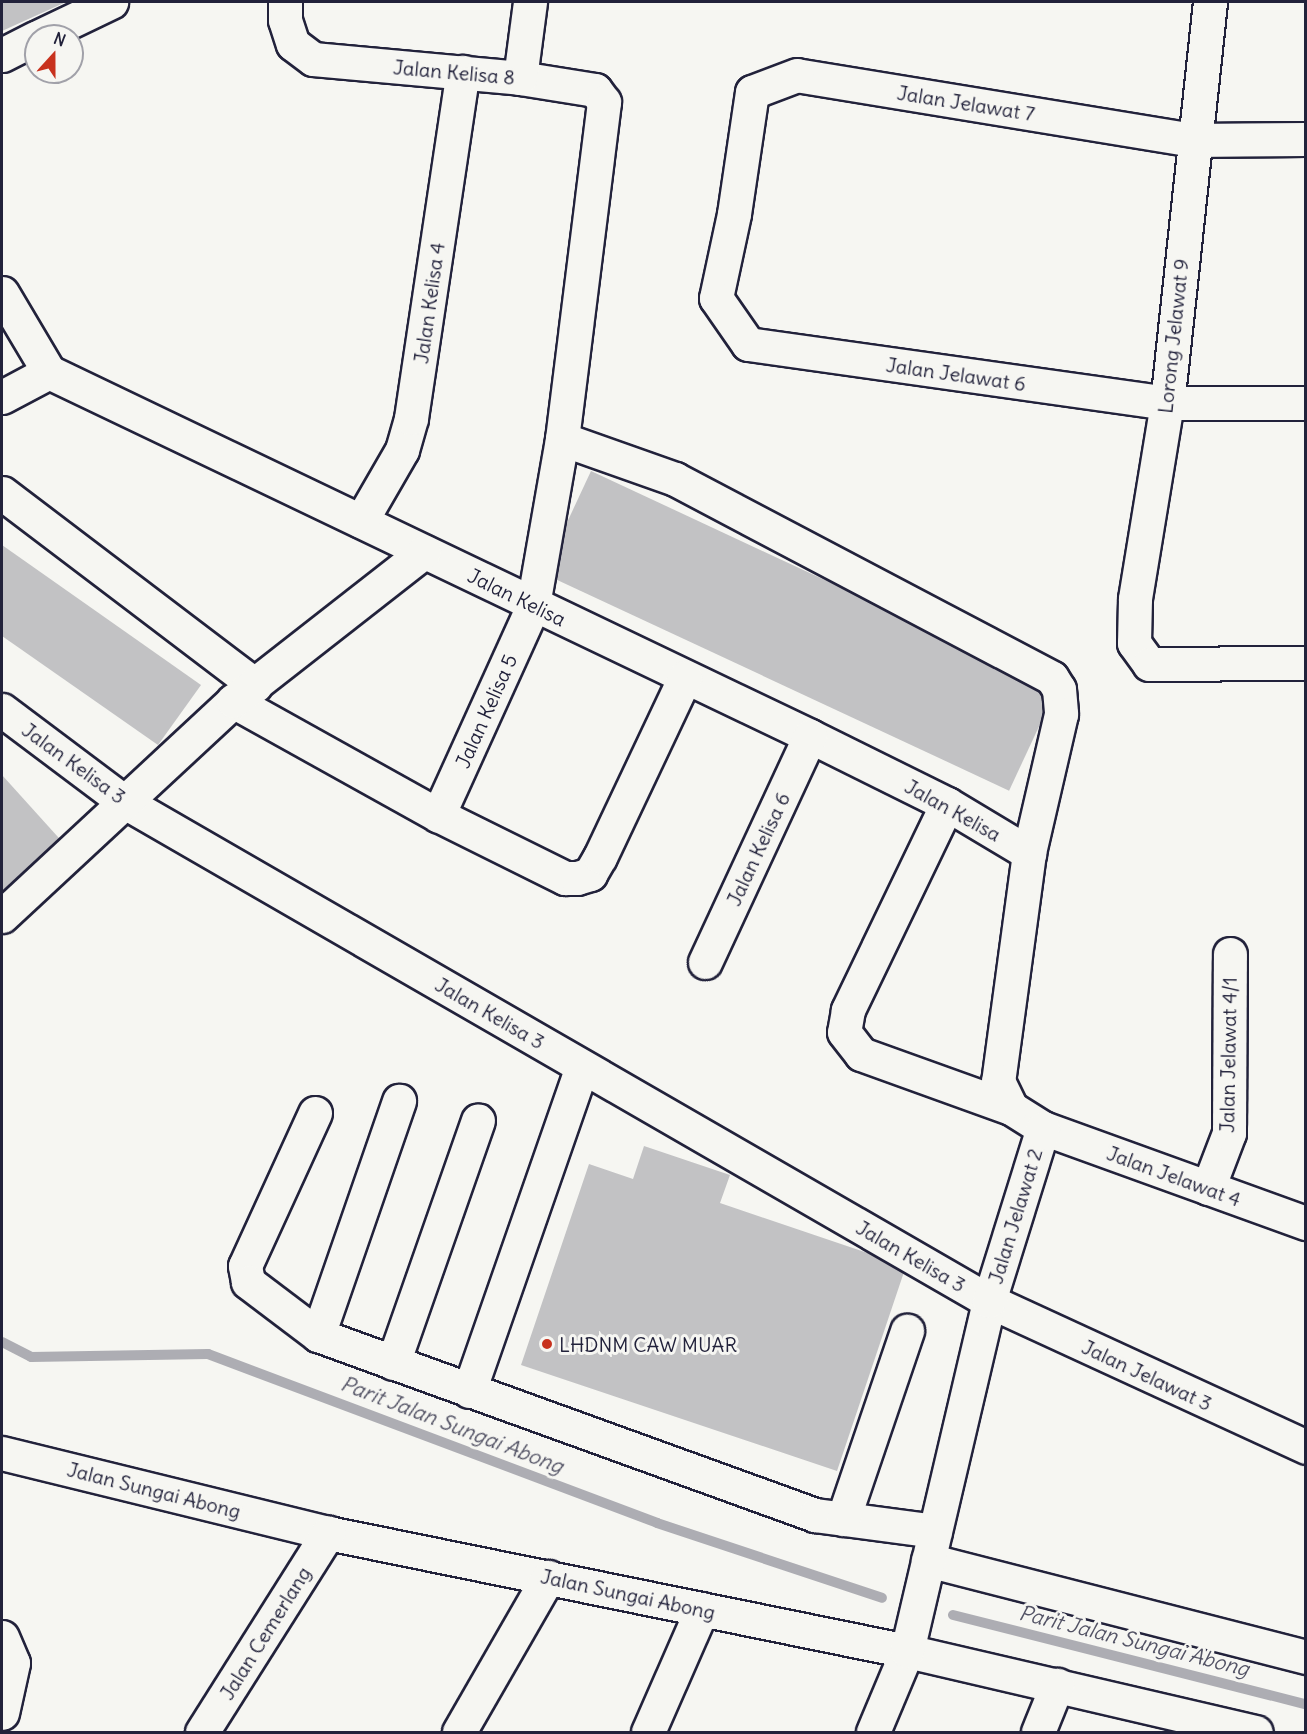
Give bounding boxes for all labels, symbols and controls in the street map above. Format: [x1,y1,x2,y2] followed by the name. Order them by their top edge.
[24,24,84,84] north arrow
[51,28,68,50] text: N
[392,55,516,89] street label: Jalan Kelisa 8
[895,80,1037,126] street label: Jalan Jelawat 7
[409,241,449,365] street label: Jalan Kelisa 4
[1153,257,1193,415] street label: Lorong Jelawat 9
[885,352,1027,396] street label: Jalan Jelawat 6
[464,563,570,631] street label: Jalan Kelisa
[450,650,522,772] street label: Jalan Kelisa 5
[18,717,130,809] street label: Jalan Kelisa 3
[901,774,1005,846] street label: Jalan Kelisa
[721,789,795,909] street label: Jalan Kelisa 6
[431,972,549,1054] street label: Jalan Kelisa 3
[1215,977,1241,1133] street label: Jalan Jelawat 4/1
[1104,1141,1244,1211] street label: Jalan Jelawat 4
[983,1145,1047,1287] street label: Jalan Jelawat 2
[852,1215,970,1297] street label: Jalan Kelisa 3
[559,1332,737,1356] place label: LHDNM CAW MUAR
[1078,1334,1216,1416] street label: Jalan Jelawat 3
[540,1337,554,1351] marker: LHDNM CAW MUAR
[337,1371,567,1479] water label: Parit Jalan Sungai Abong
[65,1457,243,1523] street label: Jalan Sungai Abong
[214,1562,316,1704] street label: Jalan Cemerlang
[539,1564,717,1624] street label: Jalan Sungai Abong
[1016,1600,1252,1682] water label: Parit Jalan Sungai Abong

